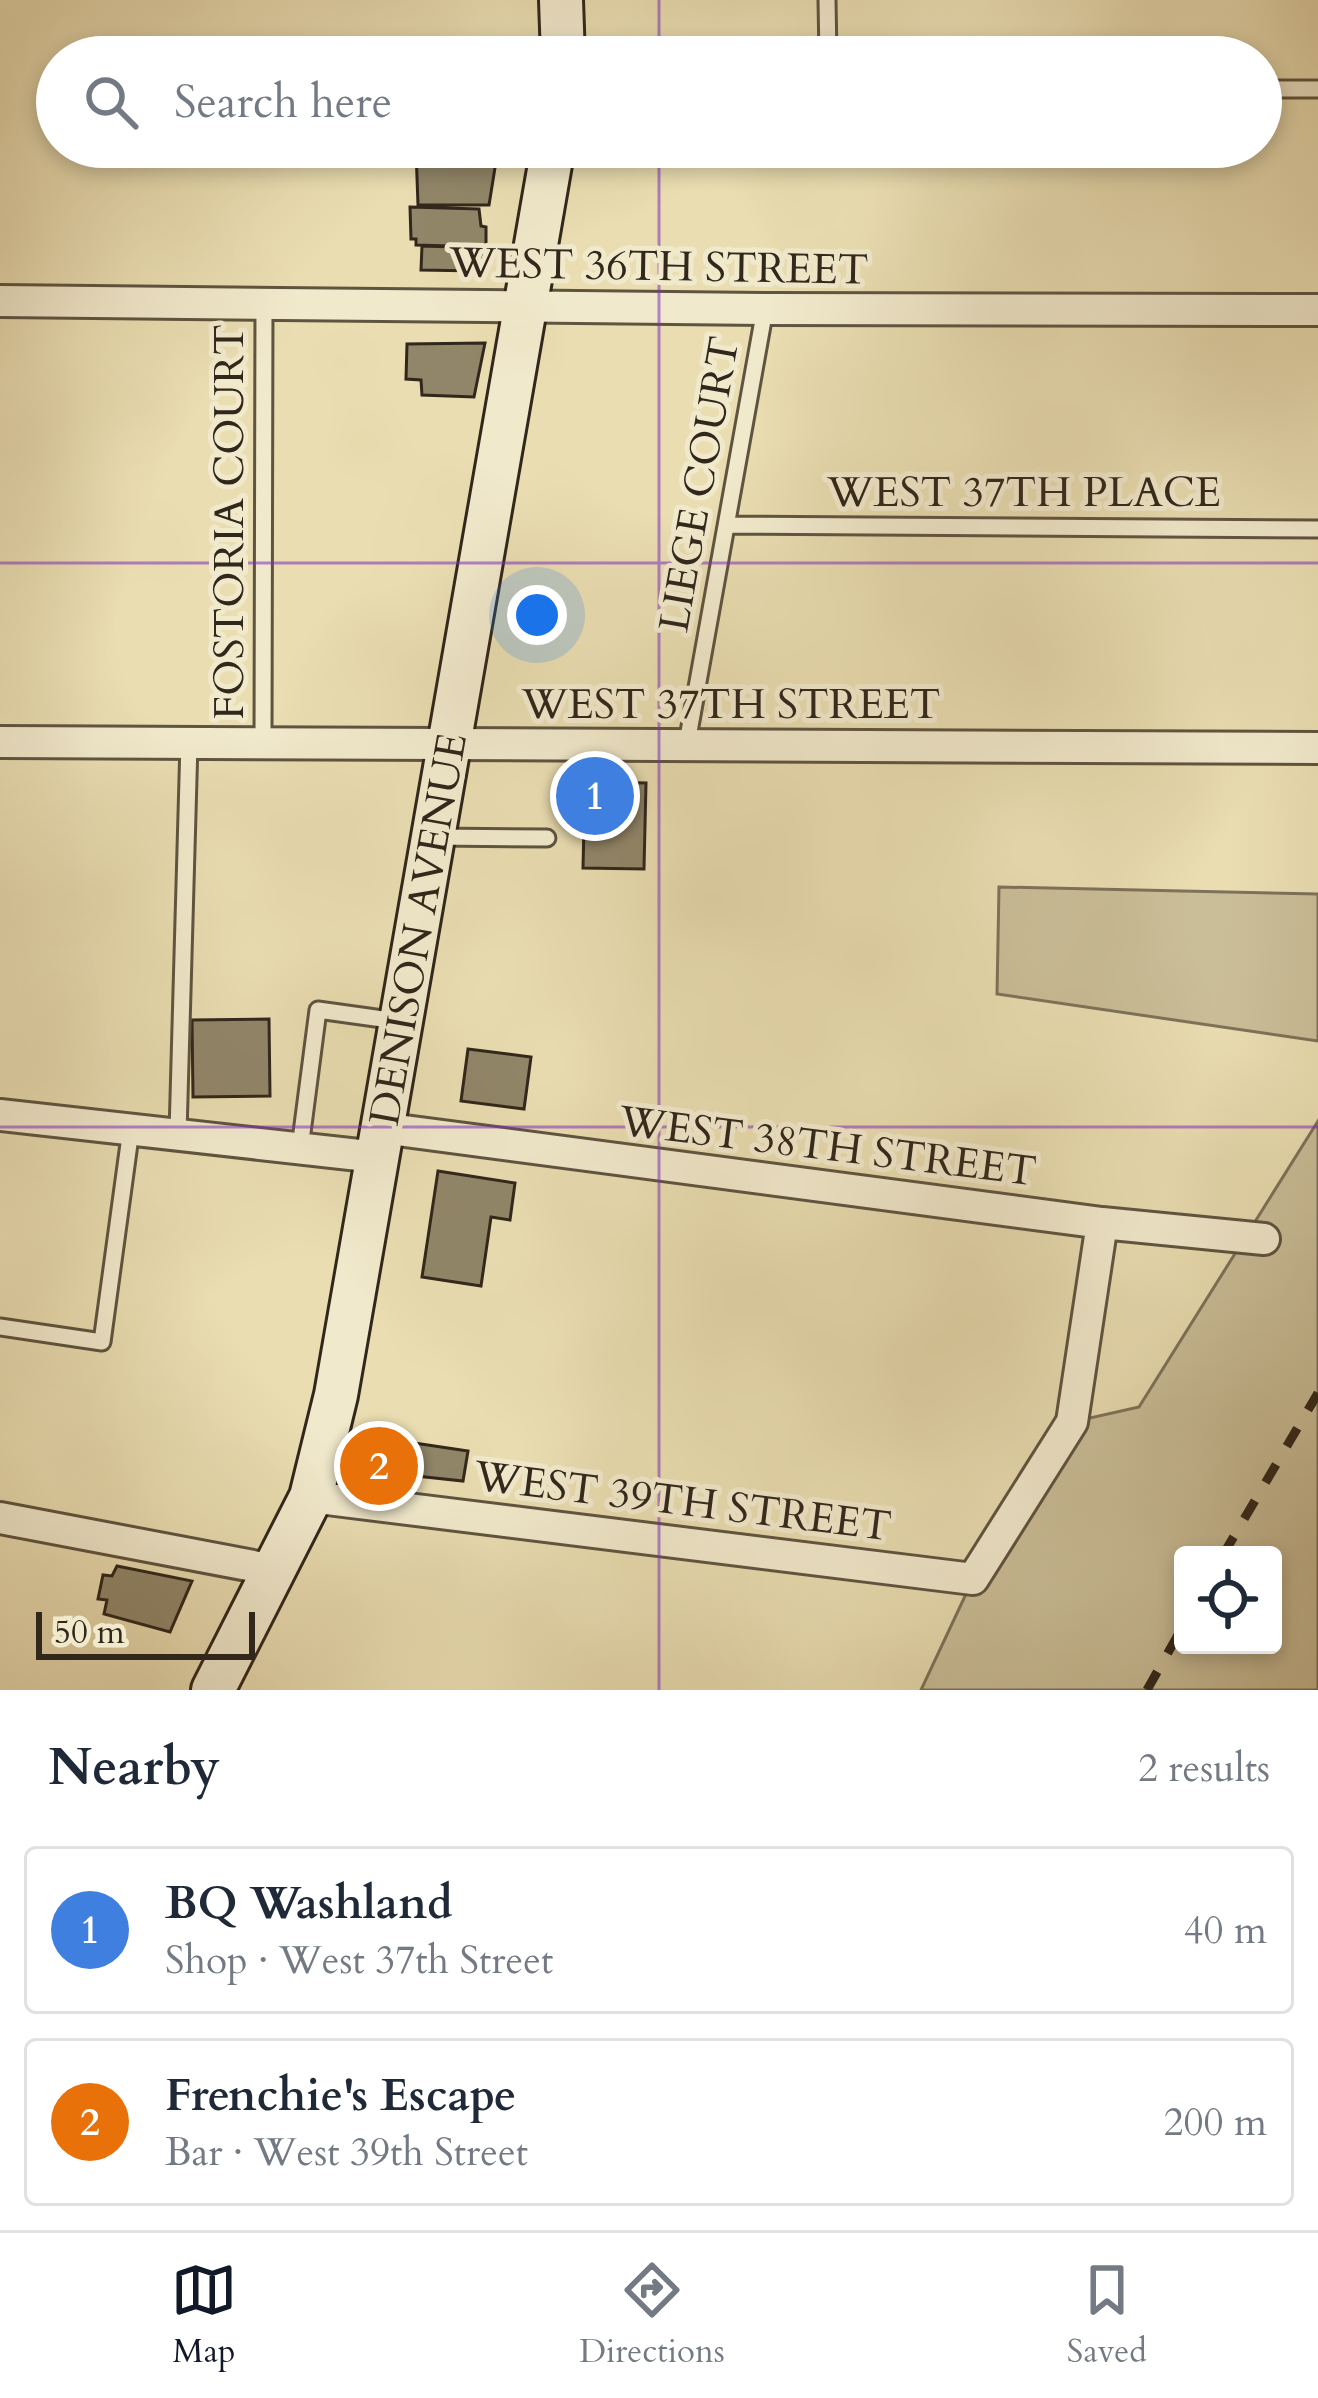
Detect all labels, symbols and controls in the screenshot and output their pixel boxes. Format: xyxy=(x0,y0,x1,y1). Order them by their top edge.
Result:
search box xyxy=(36,36,1282,168)
icon: search xyxy=(78,69,144,135)
text: Search here xyxy=(174,72,392,133)
street label: WEST 36TH STREET xyxy=(448,234,869,299)
street label: FOSTORIA COURT xyxy=(201,324,258,720)
street label: LIEGE COURT xyxy=(645,332,753,636)
street label: WEST 37TH PLACE xyxy=(826,464,1221,521)
your location xyxy=(507,585,567,645)
street label: WEST 37TH STREET xyxy=(520,676,941,733)
street label: DENISON AVENUE xyxy=(356,729,481,1130)
pin: 1 xyxy=(556,751,634,841)
street label: WEST 38TH STREET xyxy=(615,1093,1039,1200)
pin: 2 xyxy=(340,1421,418,1511)
street label: WEST 39TH STREET xyxy=(470,1448,894,1555)
map controls xyxy=(1174,1546,1282,1654)
button: locate xyxy=(1174,1546,1282,1654)
scale bar xyxy=(36,1606,255,1659)
text: 50 m xyxy=(54,1610,125,1655)
text: Nearby xyxy=(48,1733,220,1803)
text: 2 results xyxy=(1138,1742,1270,1795)
text: BQ Washland xyxy=(165,1873,453,1934)
text: 1 xyxy=(80,1904,100,1957)
text: 40 m xyxy=(1184,1904,1267,1957)
text: Shop · West 37th Street xyxy=(165,1934,553,1987)
text: Frenchie's Escape xyxy=(165,2065,516,2126)
text: 2 xyxy=(80,2096,100,2149)
text: 200 m xyxy=(1164,2096,1267,2149)
text: Bar · West 39th Street xyxy=(165,2126,528,2179)
tab: Map xyxy=(171,2257,237,2374)
tab: Directions xyxy=(579,2257,725,2374)
tab: Saved xyxy=(1067,2257,1147,2374)

